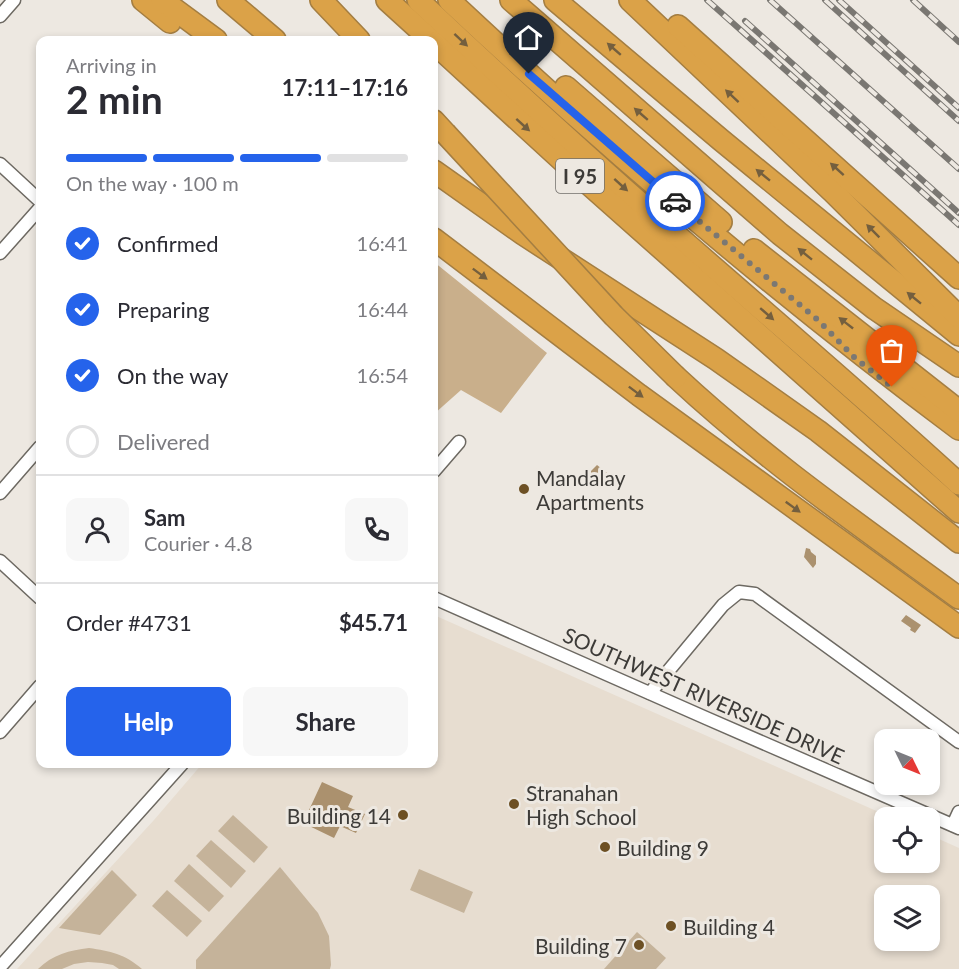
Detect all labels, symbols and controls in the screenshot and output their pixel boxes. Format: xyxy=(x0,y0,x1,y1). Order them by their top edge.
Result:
pin xyxy=(503,12,554,74)
icon: home xyxy=(512,21,545,54)
one-way arrow xyxy=(453,33,468,47)
one-way arrow xyxy=(607,43,622,56)
text: Arriving in xyxy=(66,53,157,77)
text: 17:11–17:16 xyxy=(282,74,408,101)
text: 2 min xyxy=(66,76,163,122)
one-way arrow xyxy=(725,89,740,103)
one-way arrow xyxy=(634,108,649,121)
one-way arrow xyxy=(516,118,531,132)
road number: I 95 xyxy=(556,159,604,193)
one-way arrow xyxy=(830,163,845,176)
one-way arrow xyxy=(755,168,771,181)
text: On the way · 100 m xyxy=(66,171,239,195)
courier xyxy=(645,171,705,231)
one-way arrow xyxy=(613,178,628,191)
icon: car xyxy=(659,185,692,218)
one-way arrow xyxy=(866,225,880,239)
icon: check xyxy=(66,227,99,260)
text: Confirmed xyxy=(117,230,219,257)
text: 16:41 xyxy=(357,231,408,255)
one-way arrow xyxy=(798,248,813,261)
one-way arrow xyxy=(472,268,488,281)
one-way arrow xyxy=(906,292,922,305)
icon: check xyxy=(66,293,99,326)
text: Preparing xyxy=(117,296,209,323)
text: 16:44 xyxy=(357,297,408,321)
one-way arrow xyxy=(759,307,774,320)
one-way arrow xyxy=(839,318,854,330)
pin xyxy=(866,325,917,387)
icon: bag xyxy=(875,334,908,367)
icon: check xyxy=(66,359,99,392)
text: On the way xyxy=(117,362,228,389)
text: 16:54 xyxy=(357,363,408,387)
one-way arrow xyxy=(628,385,643,397)
text: Delivered xyxy=(117,428,210,455)
place label: Mandalay Apartments xyxy=(536,465,644,514)
marker: Mandalay Apartments xyxy=(517,482,531,496)
button: person xyxy=(66,498,129,561)
button: phone xyxy=(345,498,408,561)
one-way arrow xyxy=(785,501,801,513)
text: Sam xyxy=(144,504,186,531)
text: Courier · 4.8 xyxy=(144,531,253,555)
text: Order #4731 xyxy=(66,609,192,636)
text: $45.71 xyxy=(339,609,408,636)
street label: SOUTHWEST RIVERSIDE DRIVE xyxy=(560,622,848,768)
button: Help xyxy=(66,687,231,756)
button: Share xyxy=(243,687,408,756)
north arrow xyxy=(874,729,940,795)
map controls xyxy=(874,729,940,951)
place label: Stranahan High School xyxy=(526,780,637,829)
marker: Stranahan High School xyxy=(507,797,521,811)
place label: Building 14 xyxy=(287,803,391,828)
button: locate xyxy=(874,807,940,873)
marker: Building 14 xyxy=(396,808,410,822)
place label: Building 9 xyxy=(617,835,709,860)
marker: Building 9 xyxy=(598,840,612,854)
button: layers xyxy=(874,885,940,951)
place label: Building 4 xyxy=(683,914,775,939)
marker: Building 4 xyxy=(664,919,678,933)
place label: Building 7 xyxy=(535,933,627,958)
marker: Building 7 xyxy=(632,938,646,952)

